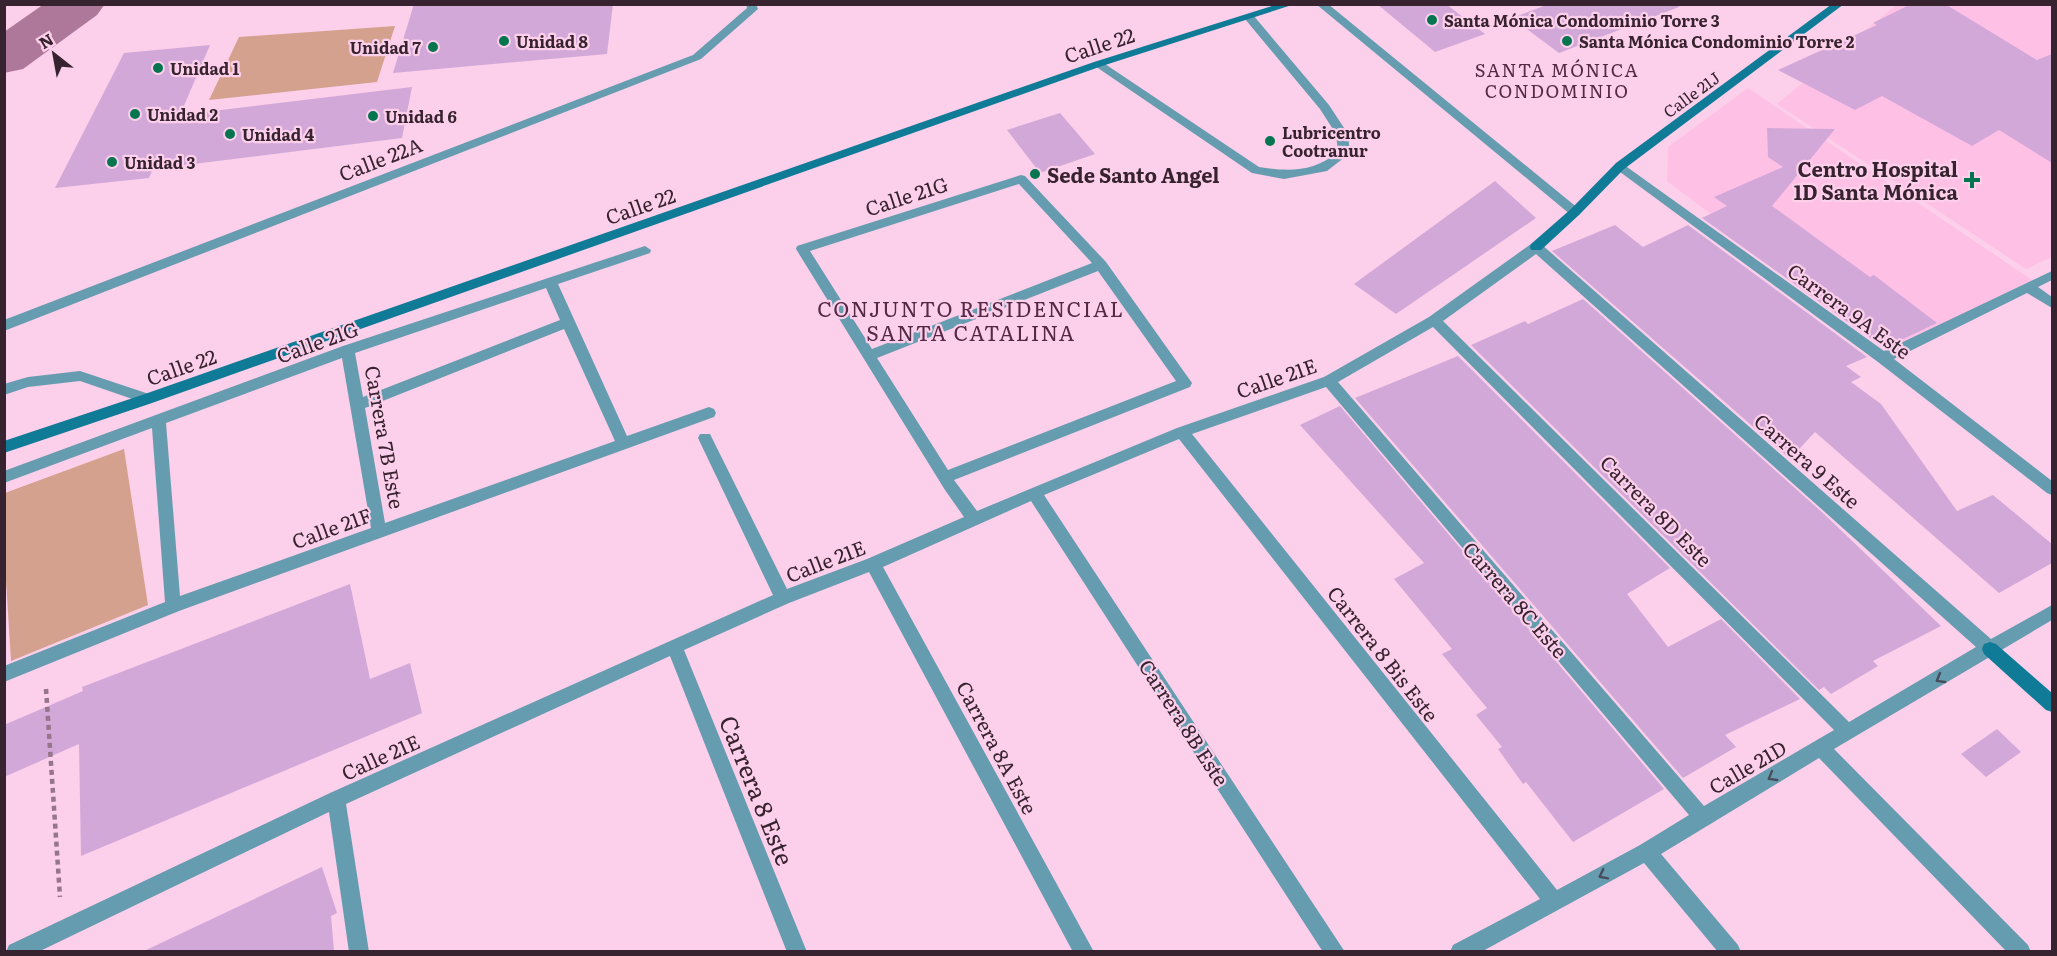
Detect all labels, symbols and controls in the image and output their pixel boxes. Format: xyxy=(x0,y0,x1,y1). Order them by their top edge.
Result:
place label: Santa Mónica Condominio Torre 3 xyxy=(1444,8,1720,32)
marker: Santa Mónica Condominio Torre 3 xyxy=(1425,13,1439,27)
street label: Calle 22 xyxy=(1060,19,1138,69)
north arrow xyxy=(24,24,84,84)
text: N xyxy=(34,27,58,54)
place label: Unidad 8 xyxy=(516,29,588,53)
place label: Santa Mónica Condominio Torre 2 xyxy=(1579,29,1855,53)
marker: Unidad 8 xyxy=(497,34,511,48)
marker: Santa Mónica Condominio Torre 2 xyxy=(1560,34,1574,48)
place label: Unidad 7 xyxy=(350,35,421,59)
marker: Unidad 7 xyxy=(426,40,440,54)
place label: Unidad 1 xyxy=(170,56,239,80)
district label: SANTA MÓNICA CONDOMINIO xyxy=(1475,56,1639,104)
marker: Unidad 1 xyxy=(151,61,165,75)
street label: Calle 21J xyxy=(1658,65,1725,123)
place label: Unidad 2 xyxy=(147,102,218,126)
place label: Unidad 6 xyxy=(385,104,457,128)
marker: Unidad 2 xyxy=(128,107,142,121)
marker: Unidad 6 xyxy=(366,109,380,123)
place label: Lubricentro Cootranur xyxy=(1282,120,1381,162)
place label: Unidad 4 xyxy=(242,122,314,146)
marker: Unidad 4 xyxy=(223,127,237,141)
street label: Calle 22A xyxy=(334,128,426,188)
marker: Lubricentro Cootranur xyxy=(1263,134,1277,148)
place label: Unidad 3 xyxy=(124,150,195,174)
place label: Centro Hospital 1D Santa Mónica xyxy=(1794,153,1958,206)
marker: Unidad 3 xyxy=(105,155,119,169)
place label: Sede Santo Angel xyxy=(1047,159,1220,189)
marker: Sede Santo Angel xyxy=(1028,167,1042,181)
street label: Calle 21G xyxy=(861,168,951,222)
marker: Centro Hospital 1D Santa Mónica xyxy=(1963,171,1981,189)
street label: Calle 22 xyxy=(601,179,679,231)
street label: Carrera 9A Este xyxy=(1782,255,1918,365)
district label: CONJUNTO RESIDENCIAL SANTA CATALINA xyxy=(817,292,1125,347)
street label: Calle 21G xyxy=(272,312,362,370)
street label: Calle 22 xyxy=(142,340,220,392)
street label: Calle 21E xyxy=(1232,349,1320,405)
street label: Carrera 7B Este xyxy=(359,363,413,511)
street label: Carrera 9 Este xyxy=(1748,405,1868,515)
street label: Carrera 8D Este xyxy=(1594,447,1720,573)
street label: Calle 21F xyxy=(287,499,375,555)
street label: Calle 21E xyxy=(781,531,869,589)
street label: Carrera 8C Este xyxy=(1457,534,1575,664)
street label: Carrera 8 Bis Este xyxy=(1321,579,1447,727)
street label: Carrera 8B Este xyxy=(1133,653,1237,791)
one-way arrow xyxy=(1936,671,1946,683)
street label: Carrera 8A Este xyxy=(950,675,1046,819)
street label: Carrera 8 Este xyxy=(712,710,804,870)
street label: Calle 21E xyxy=(336,725,424,787)
street label: Calle 21D xyxy=(1702,732,1792,800)
one-way arrow xyxy=(1768,770,1778,782)
one-way arrow xyxy=(1599,868,1609,879)

